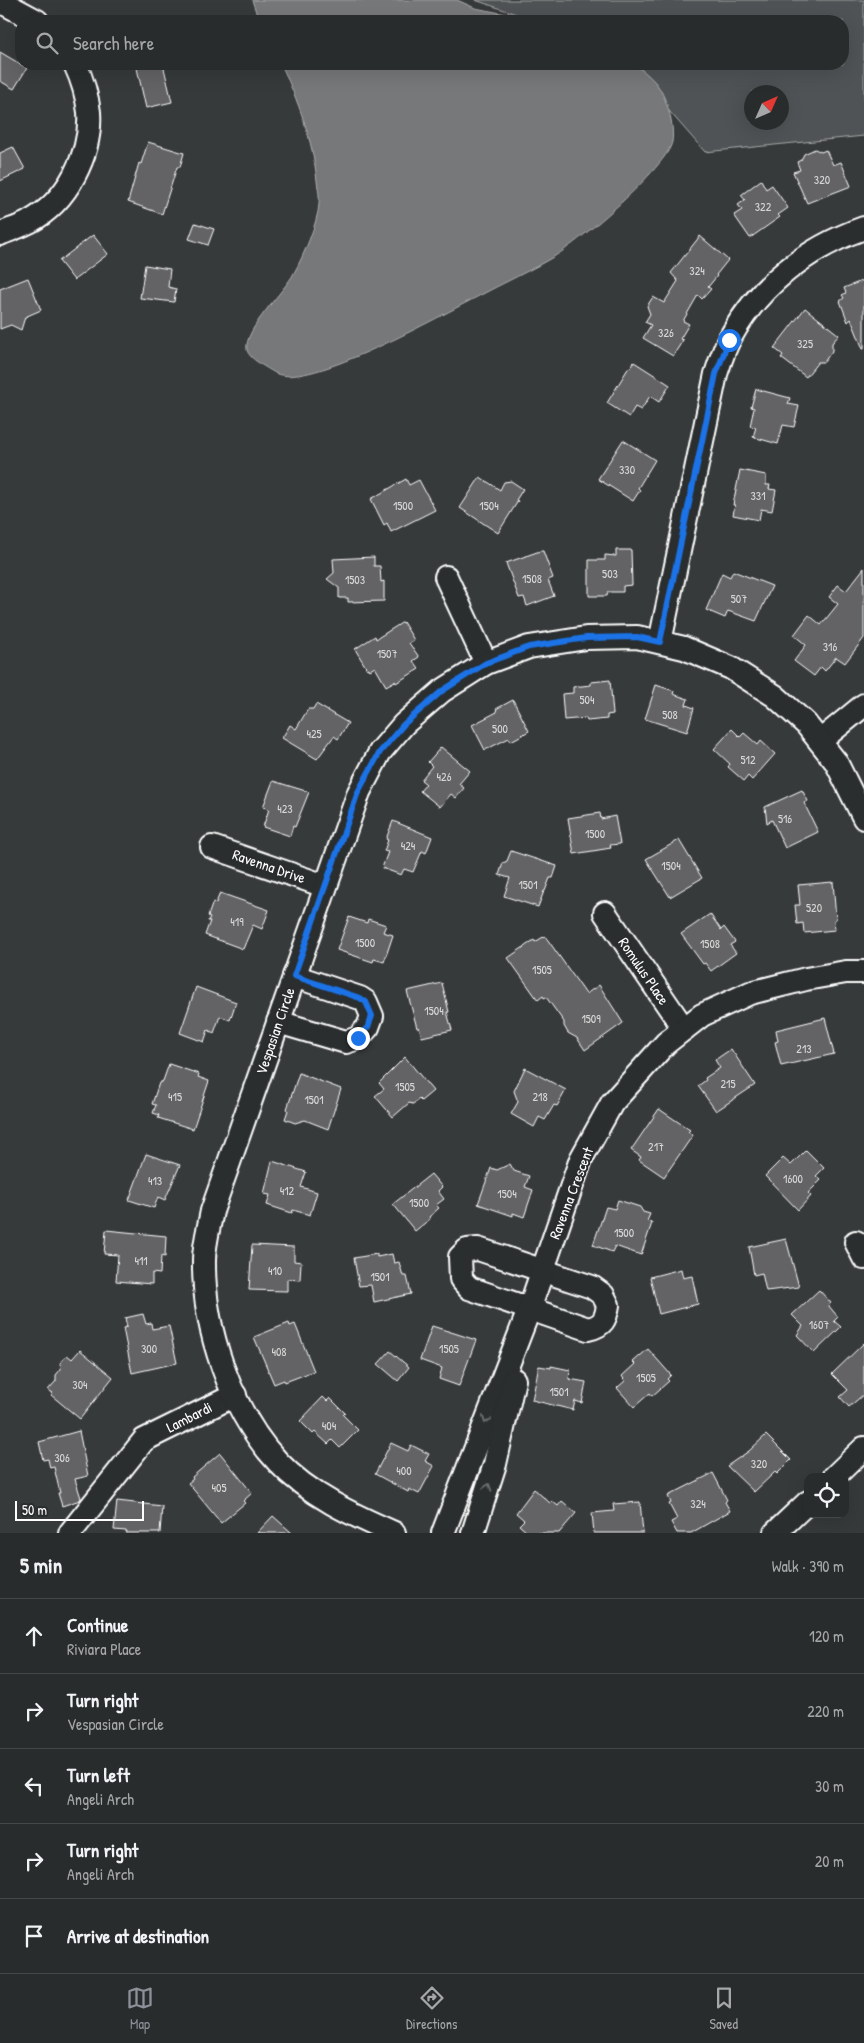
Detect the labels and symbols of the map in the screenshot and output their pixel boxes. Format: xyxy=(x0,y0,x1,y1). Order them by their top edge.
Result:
north arrow xyxy=(744,85,789,130)
house number: 320 xyxy=(814,171,830,188)
house number: 322 xyxy=(755,198,772,215)
house number: 324 xyxy=(689,262,705,279)
house number: 326 xyxy=(658,324,674,341)
route start xyxy=(718,329,741,352)
house number: 325 xyxy=(797,335,813,352)
house number: 330 xyxy=(619,461,635,478)
house number: 331 xyxy=(750,487,766,504)
house number: 1500 xyxy=(393,497,413,514)
house number: 1504 xyxy=(479,497,499,514)
house number: 503 xyxy=(602,565,618,582)
house number: 1508 xyxy=(522,570,542,587)
house number: 1503 xyxy=(345,571,365,588)
house number: 507 xyxy=(731,590,747,607)
house number: 316 xyxy=(823,638,837,655)
house number: 1507 xyxy=(377,645,397,662)
house number: 504 xyxy=(580,691,595,708)
house number: 508 xyxy=(662,706,678,723)
house number: 500 xyxy=(492,720,508,737)
house number: 425 xyxy=(306,725,322,742)
house number: 512 xyxy=(740,751,756,768)
house number: 426 xyxy=(437,768,452,785)
house number: 423 xyxy=(277,800,293,817)
house number: 516 xyxy=(778,810,792,827)
house number: 1500 xyxy=(585,825,605,842)
house number: 424 xyxy=(401,837,416,854)
street label: Ravenna Drive xyxy=(230,844,308,888)
house number: 1504 xyxy=(661,857,681,874)
house number: 1501 xyxy=(518,876,538,893)
house number: 520 xyxy=(806,899,822,916)
house number: 419 xyxy=(230,913,244,930)
street label: Romulus Place xyxy=(614,933,674,1009)
house number: 1500 xyxy=(355,934,375,951)
house number: 1508 xyxy=(700,935,720,952)
house number: 1505 xyxy=(532,961,552,978)
street label: Vespasian Circle xyxy=(250,985,300,1077)
house number: 1504 xyxy=(424,1002,444,1019)
house number: 1509 xyxy=(581,1010,601,1027)
route end xyxy=(347,1027,370,1050)
house number: 213 xyxy=(796,1040,812,1057)
house number: 215 xyxy=(720,1075,736,1092)
house number: 1505 xyxy=(395,1078,415,1095)
house number: 415 xyxy=(168,1088,182,1105)
house number: 218 xyxy=(532,1088,548,1105)
house number: 1501 xyxy=(304,1091,324,1108)
house number: 217 xyxy=(648,1138,664,1155)
street label: Ravenna Crescent xyxy=(544,1143,598,1242)
house number: 1600 xyxy=(783,1170,803,1187)
house number: 413 xyxy=(148,1172,162,1189)
house number: 412 xyxy=(280,1182,295,1199)
house number: 1504 xyxy=(497,1185,517,1202)
house number: 1500 xyxy=(409,1194,429,1211)
house number: 1500 xyxy=(614,1224,634,1241)
house number: 411 xyxy=(134,1252,148,1269)
house number: 410 xyxy=(268,1262,282,1279)
house number: 1501 xyxy=(370,1268,390,1285)
house number: 1607 xyxy=(809,1316,829,1333)
house number: 300 xyxy=(141,1340,157,1357)
house number: 1505 xyxy=(439,1340,459,1357)
house number: 408 xyxy=(271,1343,287,1360)
house number: 1505 xyxy=(636,1369,656,1386)
house number: 304 xyxy=(72,1376,88,1393)
house number: 1501 xyxy=(549,1383,569,1400)
street label: Lambardi xyxy=(163,1397,215,1437)
one-way arrow xyxy=(482,1415,492,1424)
house number: 404 xyxy=(322,1417,337,1434)
house number: 306 xyxy=(54,1449,70,1466)
house number: 320 xyxy=(751,1455,767,1472)
house number: 400 xyxy=(396,1462,412,1479)
house number: 405 xyxy=(212,1479,226,1496)
one-way arrow xyxy=(482,1483,492,1491)
house number: 324 xyxy=(690,1495,706,1512)
scale bar xyxy=(15,1498,144,1521)

